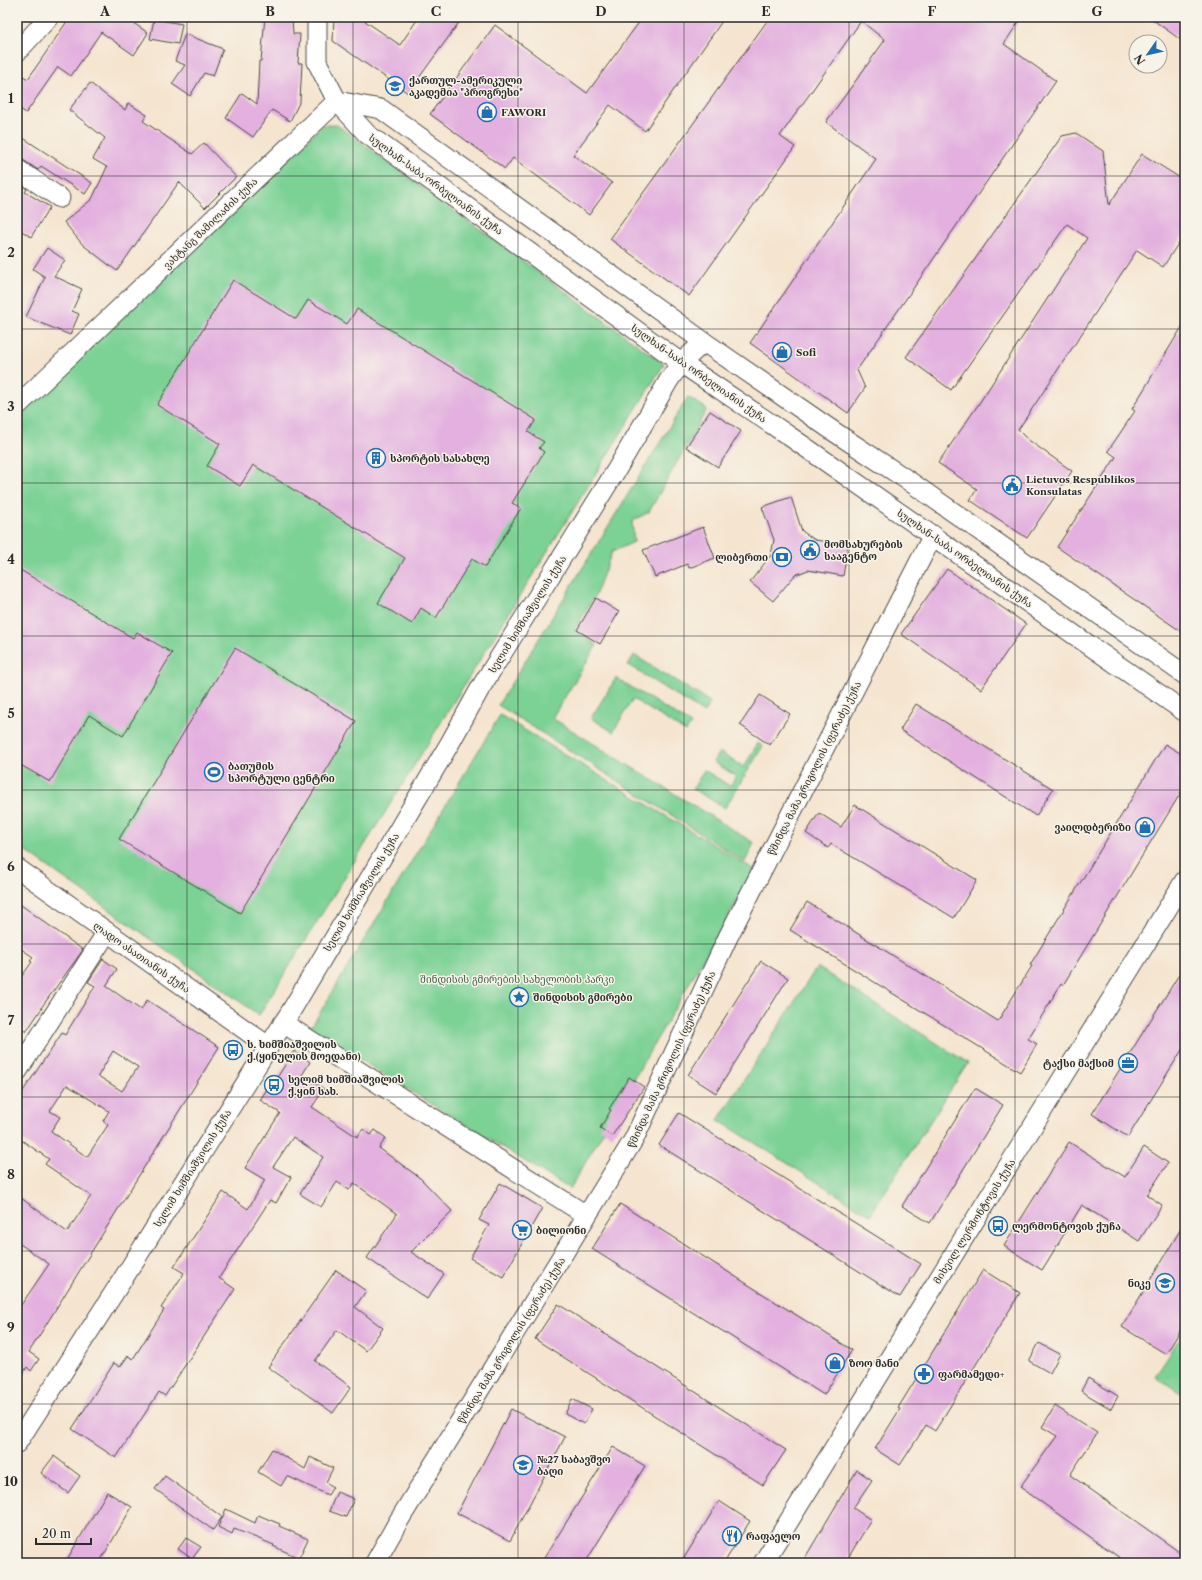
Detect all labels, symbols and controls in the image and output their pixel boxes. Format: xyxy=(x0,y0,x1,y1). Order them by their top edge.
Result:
text: A xyxy=(99,3,111,19)
text: B xyxy=(265,3,275,19)
text: C xyxy=(431,3,441,19)
text: D xyxy=(595,3,607,19)
text: E xyxy=(761,3,771,19)
text: F xyxy=(928,3,937,19)
text: G xyxy=(1091,3,1103,19)
north arrow xyxy=(1128,34,1168,74)
text: N xyxy=(1131,51,1148,67)
place label: ქართულ-ამერიკული აკადემია "პროგრესი" xyxy=(409,74,523,99)
school or university icon: ქართულ-ამერიკული აკადემია "პროგრესი" xyxy=(384,75,406,97)
text: 1 xyxy=(8,90,14,106)
shop icon: FAWORI xyxy=(476,101,498,123)
place label: FAWORI xyxy=(501,106,546,119)
street label: სულხან-საბა ორბელიანის ქუჩა xyxy=(366,131,505,238)
street label: ვახტანგ შამილაძის ქუჩა xyxy=(160,175,260,272)
text: 2 xyxy=(7,244,15,260)
street label: სულხან-საბა ორბელიანის ქუჩა xyxy=(628,321,769,425)
shop icon: Sofi xyxy=(771,341,793,363)
place label: Sofi xyxy=(796,346,817,359)
text: 3 xyxy=(7,398,15,414)
building icon: სპორტის სასახლე xyxy=(365,447,387,469)
place label: სპორტის სასახლე xyxy=(390,452,490,465)
place label: Lietuvos Respublikos Konsulatas xyxy=(1026,473,1135,498)
public building icon: Lietuvos Respublikos Konsulatas xyxy=(1001,474,1023,496)
street label: სულხან-საბა ორბელიანის ქუჩა xyxy=(894,506,1035,610)
place label: მომსახურების სააგენტო xyxy=(824,538,903,563)
public building icon: მომსახურების სააგენტო xyxy=(799,539,821,561)
bank icon: ლიბერთი xyxy=(771,546,793,568)
text: 4 xyxy=(7,551,15,567)
place label: ლიბერთი xyxy=(715,551,768,564)
street label: სელიმ ხიმშიაშვილის ქუჩა xyxy=(486,553,569,676)
street label: წმინდა მამა გრიგოლის (ფერაძე) ქუჩა xyxy=(765,679,864,857)
text: 5 xyxy=(7,705,15,721)
place label: ბათუმის სპორტული ცენტრი xyxy=(228,760,335,785)
sports icon: ბათუმის სპორტული ცენტრი xyxy=(203,761,225,783)
shop icon: ვაილდბერიზი xyxy=(1134,816,1156,838)
place label: ვაილდბერიზი xyxy=(1054,821,1131,834)
street label: სელიმ ხიმშიაშვილის ქუჩა xyxy=(321,830,402,954)
text: 6 xyxy=(7,858,15,874)
street label: ლადო ასათიანის ქუჩა xyxy=(91,919,193,996)
street label: წმინდა მამა გრიგოლის (ფერაძე) ქუჩა xyxy=(625,969,718,1150)
park label: შინდისის გმირების სახელობის პარკი xyxy=(420,973,614,986)
place icon: შინდისის გმირები xyxy=(508,986,530,1008)
place label: შინდისის გმირები xyxy=(532,991,632,1004)
text: 7 xyxy=(8,1012,15,1028)
place label: ს. ხიმშიაშვილის ქ.(ყინულის მოედანი) xyxy=(247,1038,361,1063)
bus stop icon: ს. ხიმშიაშვილის ქ.(ყინულის მოედანი) xyxy=(222,1039,244,1061)
office icon: ტაქსი მაქსიმ xyxy=(1117,1052,1139,1074)
place label: ტაქსი მაქსიმ xyxy=(1043,1057,1114,1070)
place label: სელიმ ხიმშიაშვილის ქ.ყინ სახ. xyxy=(288,1073,405,1098)
bus stop icon: სელიმ ხიმშიაშვილის ქ.ყინ სახ. xyxy=(263,1074,285,1096)
street label: სელიმ ხიმშიაშვილის ქუჩა xyxy=(151,1107,234,1230)
street label: მიხეილ ლერმონტოვის ქუჩა xyxy=(930,1156,1018,1286)
text: 8 xyxy=(7,1166,15,1182)
bus stop icon: ლერმონტოვის ქუჩა xyxy=(987,1215,1009,1237)
supermarket icon: ბილიონი xyxy=(511,1219,533,1241)
place label: ლერმონტოვის ქუჩა xyxy=(1012,1220,1121,1233)
place label: ბილიონი xyxy=(536,1224,586,1237)
street label: წმინდა მამა გრიგოლის (ფერაძე) ქუჩა xyxy=(455,1255,568,1426)
school or university icon: ნიკე xyxy=(1154,1272,1176,1294)
place label: ნიკე xyxy=(1128,1277,1151,1290)
text: 9 xyxy=(7,1319,15,1335)
shop icon: ზოო მანი xyxy=(824,1352,846,1374)
place label: ზოო მანი xyxy=(848,1357,899,1370)
pharmacy icon: ფარმამედი+ xyxy=(913,1363,935,1385)
place label: ფარმამედი+ xyxy=(938,1368,1005,1381)
place label: №27 საბავშვო ბაღი xyxy=(537,1453,611,1478)
school or university icon: №27 საბავშვო ბაღი xyxy=(512,1454,534,1476)
text: 10 xyxy=(4,1473,18,1489)
scale bar xyxy=(36,1520,91,1546)
restaurant icon: რაფაელო xyxy=(721,1525,743,1547)
text: 20 m xyxy=(42,1526,71,1541)
place label: რაფაელო xyxy=(746,1530,801,1543)

